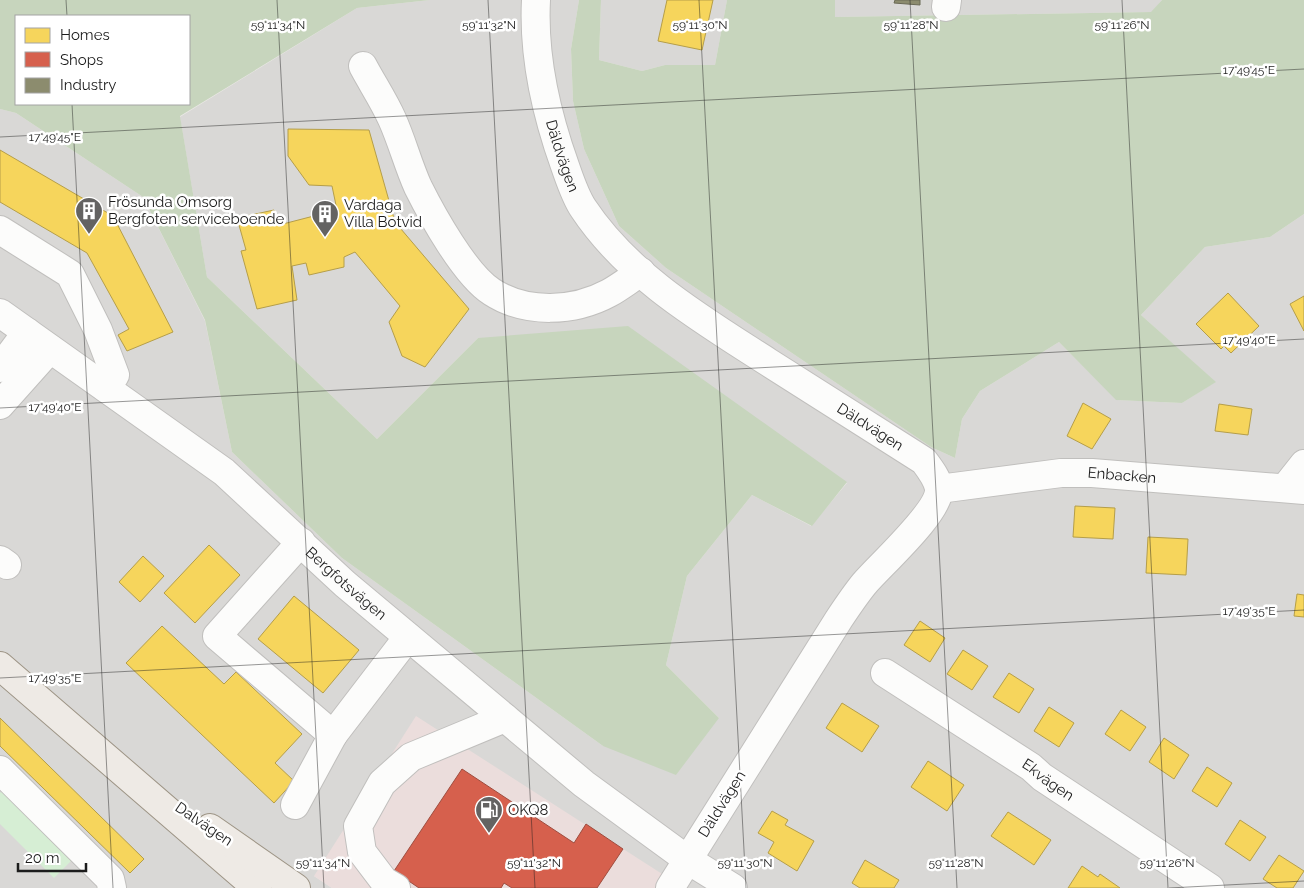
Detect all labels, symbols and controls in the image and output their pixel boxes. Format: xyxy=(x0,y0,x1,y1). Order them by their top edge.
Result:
legend xyxy=(15,15,190,105)
text: 59°11'34"N xyxy=(251,18,305,32)
text: 59°11'32"N xyxy=(462,18,516,32)
text: 59°11'30"N xyxy=(672,18,728,32)
text: 59°11'28"N xyxy=(884,18,938,32)
text: 59°11'26"N xyxy=(1095,18,1149,32)
text: Homes xyxy=(60,26,110,44)
text: Shops xyxy=(60,51,103,69)
text: 17°49'45"E xyxy=(1223,63,1275,77)
text: Industry xyxy=(60,76,116,94)
street label: Däldvägen xyxy=(542,118,583,195)
text: 17°49'45"E xyxy=(29,130,81,144)
place label: Frösunda Omsorg Bergfoten serviceboende xyxy=(108,193,285,228)
building icon: Frösunda Omsorg Bergfoten serviceboende xyxy=(74,196,104,235)
place label: Vardaga Villa Botvid xyxy=(344,196,422,231)
building icon: Vardaga Villa Botvid xyxy=(310,199,340,238)
text: 17°49'40"E xyxy=(1222,333,1276,347)
street label: Däldvägen xyxy=(834,399,907,455)
text: 17°49'40"E xyxy=(28,400,82,414)
street label: Enbacken xyxy=(1087,464,1157,487)
street label: Bergfotsvägen xyxy=(302,543,390,624)
text: 17°49'35"E xyxy=(1222,604,1276,618)
text: 17°49'35"E xyxy=(28,671,82,685)
street label: Ekvägen xyxy=(1019,755,1077,805)
street label: Däldvägen xyxy=(694,767,750,841)
fuel station icon: OKQ8 xyxy=(474,795,504,834)
street label: Dalvägen xyxy=(172,798,236,850)
place label: OKQ8 xyxy=(508,801,549,819)
scale bar xyxy=(18,840,85,872)
text: 20 m xyxy=(25,849,60,867)
text: 59°11'34"N xyxy=(296,856,350,870)
text: 59°11'32"N xyxy=(507,856,561,870)
text: 59°11'30"N xyxy=(717,856,773,870)
text: 59°11'28"N xyxy=(929,856,983,870)
text: 59°11'26"N xyxy=(1140,856,1194,870)

